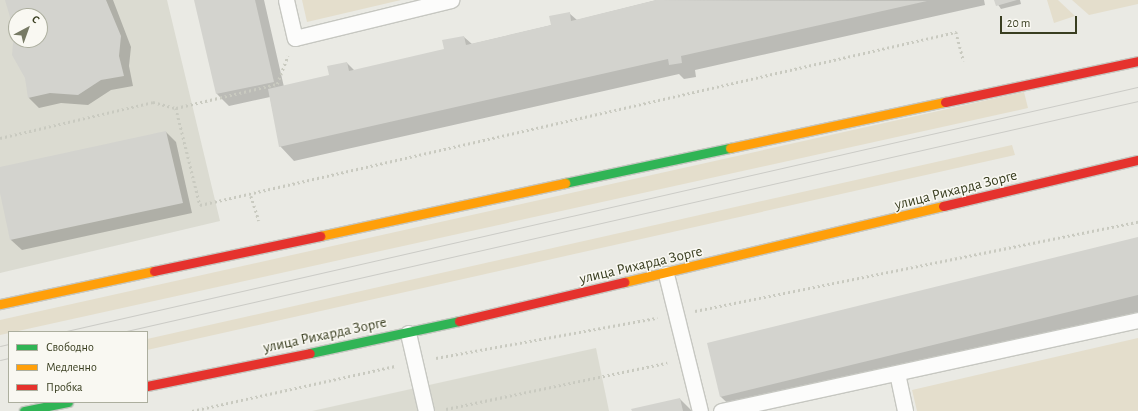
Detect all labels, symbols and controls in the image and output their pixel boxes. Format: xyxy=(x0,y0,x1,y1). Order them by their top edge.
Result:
north arrow xyxy=(8,8,48,48)
scale bar xyxy=(1002,8,1079,34)
text: С xyxy=(30,13,41,25)
text: 20 m xyxy=(1007,17,1030,29)
street label: улица Рихарда Зорге xyxy=(893,166,1019,214)
street label: улица Рихарда Зорге xyxy=(578,242,704,288)
street label: улица Рихарда Зорге xyxy=(262,313,388,357)
legend xyxy=(8,331,148,403)
text: Свободно xyxy=(46,341,94,353)
text: Медленно xyxy=(46,361,97,373)
text: Пробка xyxy=(46,381,83,393)

